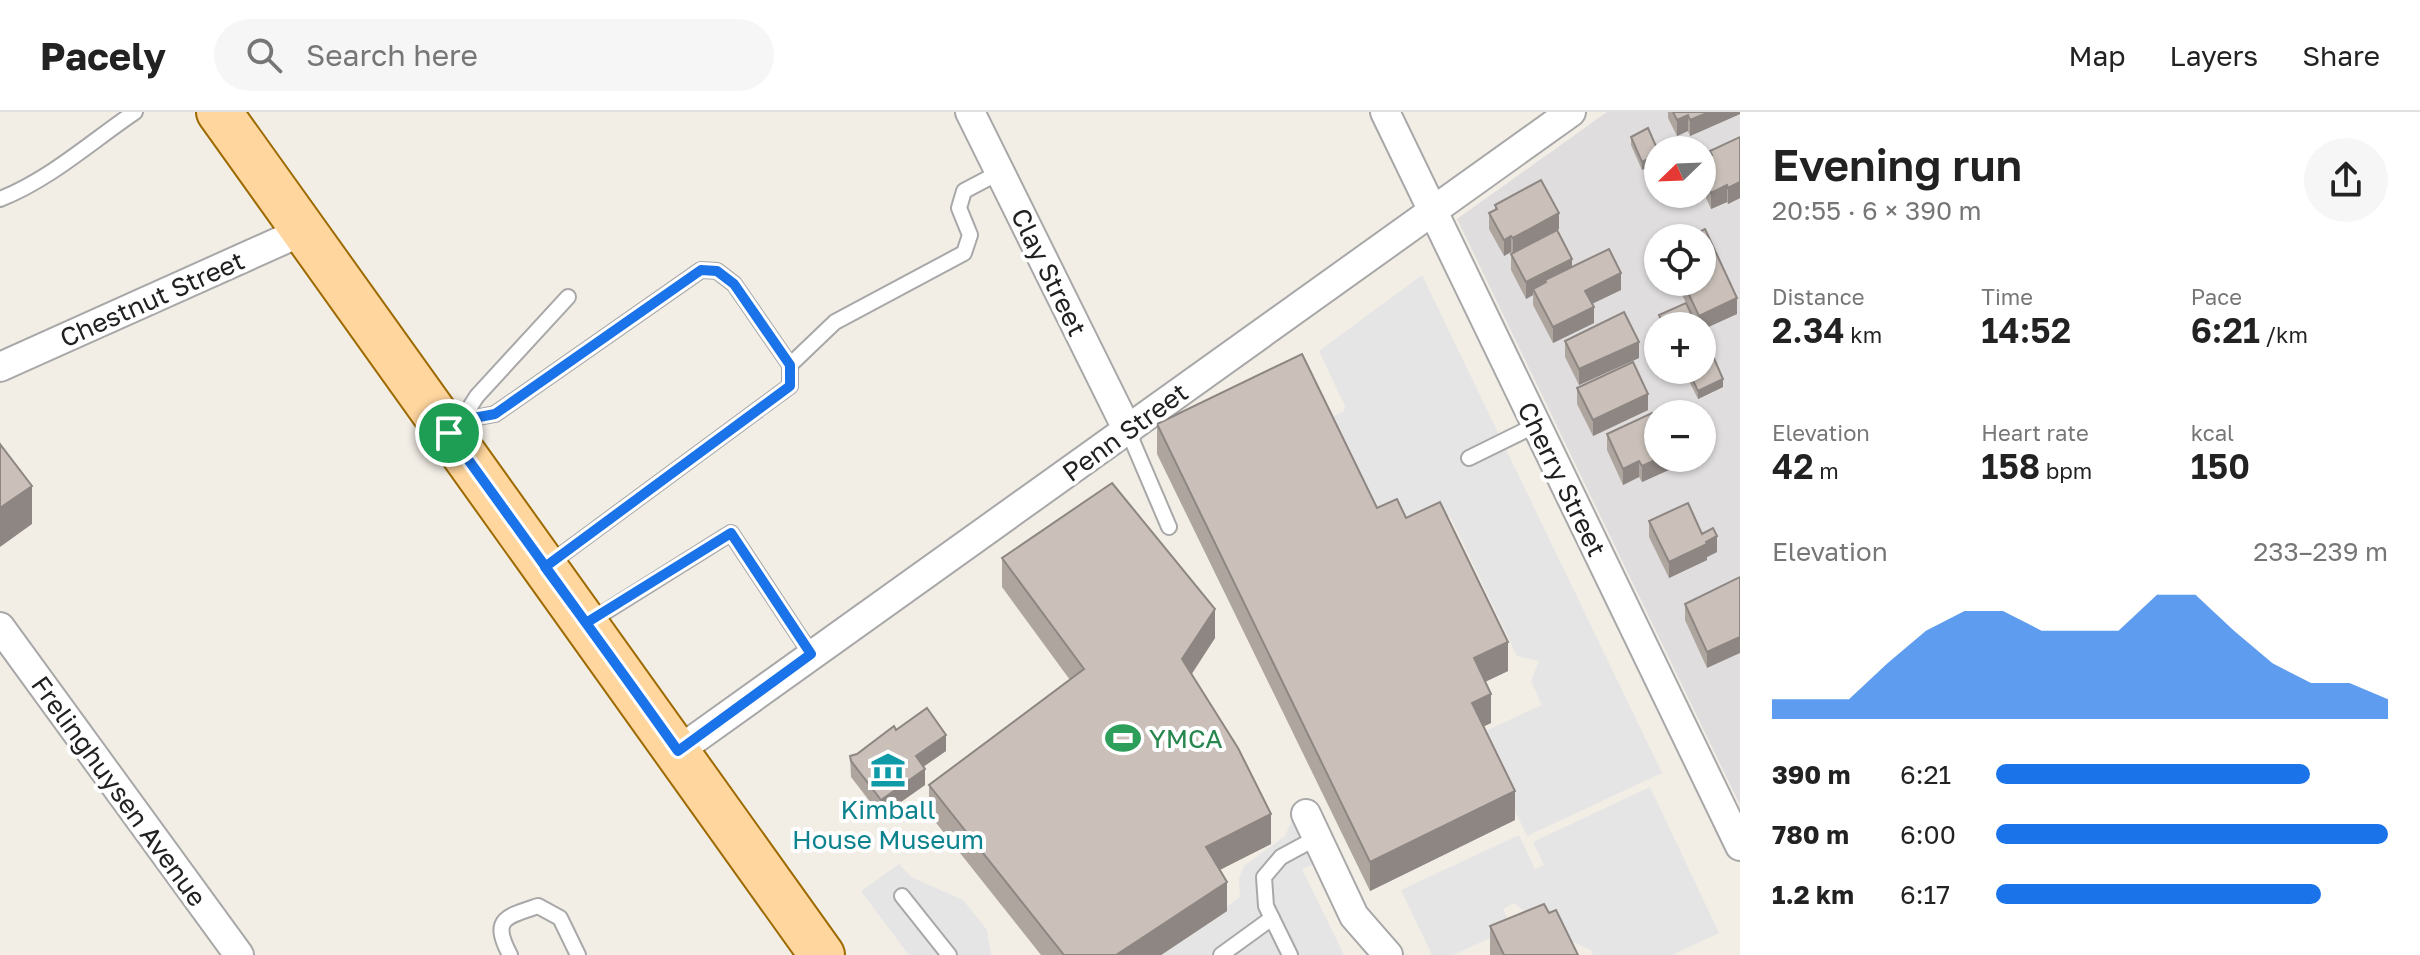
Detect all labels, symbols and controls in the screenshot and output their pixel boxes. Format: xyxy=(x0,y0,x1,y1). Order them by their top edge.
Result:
search box xyxy=(214,19,774,91)
text: Pacely xyxy=(40,33,166,78)
icon: search xyxy=(242,33,286,77)
text: Search here xyxy=(306,37,478,73)
text: Map xyxy=(2068,39,2126,72)
text: Layers xyxy=(2170,39,2258,72)
text: Share xyxy=(2302,39,2380,72)
north arrow xyxy=(1644,136,1716,208)
map controls xyxy=(1644,136,1716,472)
text: Evening run xyxy=(1772,138,2022,191)
button: share xyxy=(2304,138,2388,222)
text: 20:55 · 6 × 390 m xyxy=(1772,195,1982,226)
street label: Clay Street xyxy=(1005,203,1093,341)
button: locate xyxy=(1644,224,1716,296)
street label: Chestnut Street xyxy=(55,244,249,354)
text: Distance xyxy=(1772,283,1864,310)
text: Time xyxy=(1981,283,2033,310)
text: Pace xyxy=(2191,283,2242,310)
text: 2.34 xyxy=(1772,310,1845,350)
text: 14:52 xyxy=(1981,310,2071,350)
text: 6:21 xyxy=(2191,310,2260,350)
button: + xyxy=(1644,312,1716,384)
text: km xyxy=(1845,321,1882,348)
text: /km xyxy=(2260,321,2308,348)
street label: Penn Street xyxy=(1056,376,1194,488)
street label: Cherry Street xyxy=(1511,397,1613,561)
pin xyxy=(415,399,483,467)
button: − xyxy=(1644,400,1716,472)
icon: arrive xyxy=(427,411,471,455)
text: Elevation xyxy=(1772,419,1870,446)
text: Heart rate xyxy=(1981,419,2089,446)
text: kcal xyxy=(2191,419,2234,446)
text: 42 xyxy=(1772,446,1814,486)
text: 158 xyxy=(1981,446,2040,486)
text: 150 xyxy=(2191,446,2250,486)
text: m xyxy=(1814,457,1839,484)
text: bpm xyxy=(2040,457,2092,484)
text: Elevation xyxy=(1772,536,1888,567)
text: 233–239 m xyxy=(2253,536,2388,567)
street label: Frelinghuysen Avenue xyxy=(25,670,213,912)
sports icon: YMCA xyxy=(1104,719,1142,757)
place label: YMCA xyxy=(1149,723,1223,754)
museum icon: Kimball House Museum xyxy=(869,751,907,789)
text: 390 m xyxy=(1772,759,1851,790)
text: 6:21 xyxy=(1900,759,1951,790)
place label: Kimball House Museum xyxy=(792,794,984,855)
text: 780 m xyxy=(1772,819,1849,850)
text: 6:00 xyxy=(1900,819,1956,850)
text: 1.2 km xyxy=(1772,879,1854,910)
text: 6:17 xyxy=(1900,879,1950,910)

